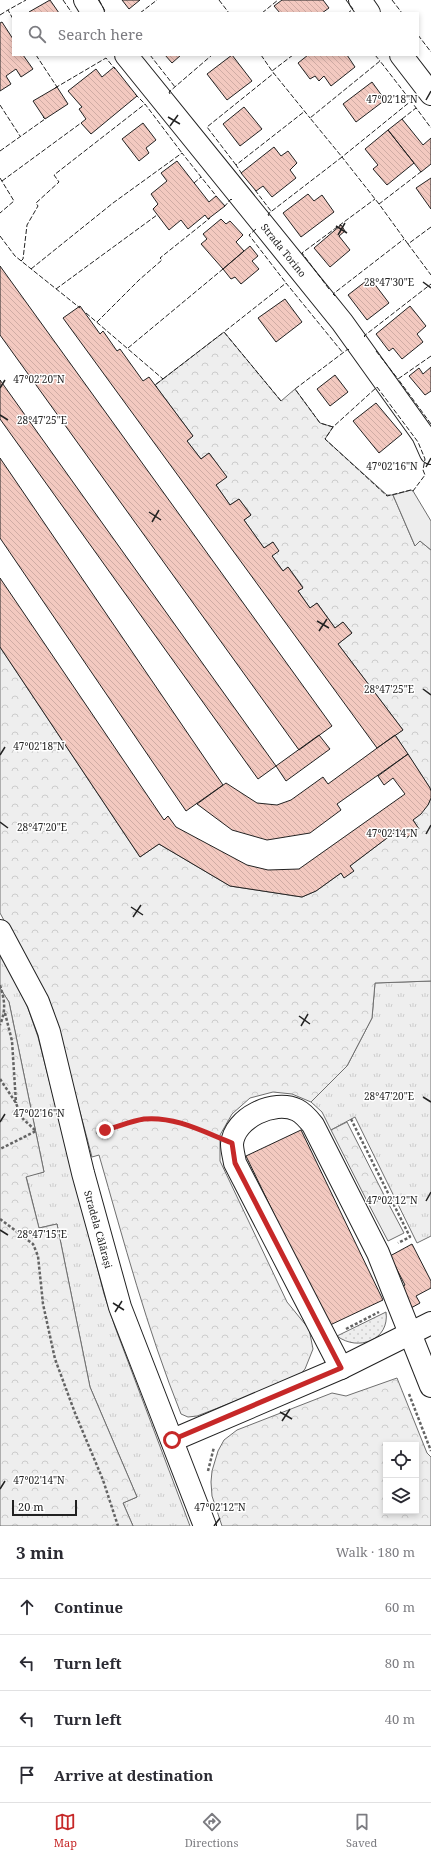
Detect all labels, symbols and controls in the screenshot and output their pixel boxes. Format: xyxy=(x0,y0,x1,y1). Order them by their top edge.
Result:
search box xyxy=(12,12,419,56)
icon: search xyxy=(26,23,48,45)
text: Search here xyxy=(58,24,143,44)
text: 47°02'18"N xyxy=(366,92,418,106)
street label: Strada Torino xyxy=(258,220,310,280)
text: 28°47'30"E xyxy=(364,275,414,289)
text: 47°02'20"N xyxy=(13,372,65,386)
text: 28°47'25"E xyxy=(17,413,67,427)
text: 47°02'16"N xyxy=(366,459,418,473)
text: 28°47'25"E xyxy=(364,682,414,696)
text: 47°02'18"N xyxy=(13,739,65,753)
text: 28°47'20"E xyxy=(17,820,67,834)
text: 47°02'14"N xyxy=(366,826,418,840)
text: 28°47'20"E xyxy=(364,1089,414,1103)
text: 47°02'16"N xyxy=(13,1106,65,1120)
route end xyxy=(96,1121,114,1139)
street label: Stradela Călărași xyxy=(81,1189,116,1271)
text: 47°02'12"N xyxy=(366,1193,418,1207)
text: 28°47'15"E xyxy=(17,1227,67,1241)
route start xyxy=(163,1431,181,1449)
map controls xyxy=(383,1442,419,1514)
button: locate xyxy=(383,1442,419,1478)
text: 47°02'14"N xyxy=(13,1473,65,1487)
button: layers xyxy=(383,1478,419,1514)
scale bar xyxy=(12,1498,77,1517)
text: 20 m xyxy=(18,1499,44,1514)
text: 47°02'12"N xyxy=(194,1500,246,1514)
text: 3 min xyxy=(16,1541,64,1564)
text: Walk · 180 m xyxy=(336,1543,415,1561)
icon: ahead xyxy=(16,1596,38,1618)
text: Continue xyxy=(54,1597,123,1617)
text: 60 m xyxy=(385,1598,415,1616)
icon: left xyxy=(16,1652,38,1674)
text: Turn left xyxy=(54,1653,122,1673)
text: 80 m xyxy=(385,1654,415,1672)
icon: left xyxy=(16,1708,38,1730)
text: Turn left xyxy=(54,1709,122,1729)
text: 40 m xyxy=(385,1710,415,1728)
icon: arrive xyxy=(16,1764,38,1786)
text: Arrive at destination xyxy=(54,1765,213,1785)
tab: Map xyxy=(54,1811,77,1850)
tab: Directions xyxy=(185,1811,238,1850)
tab: Saved xyxy=(346,1811,377,1850)

